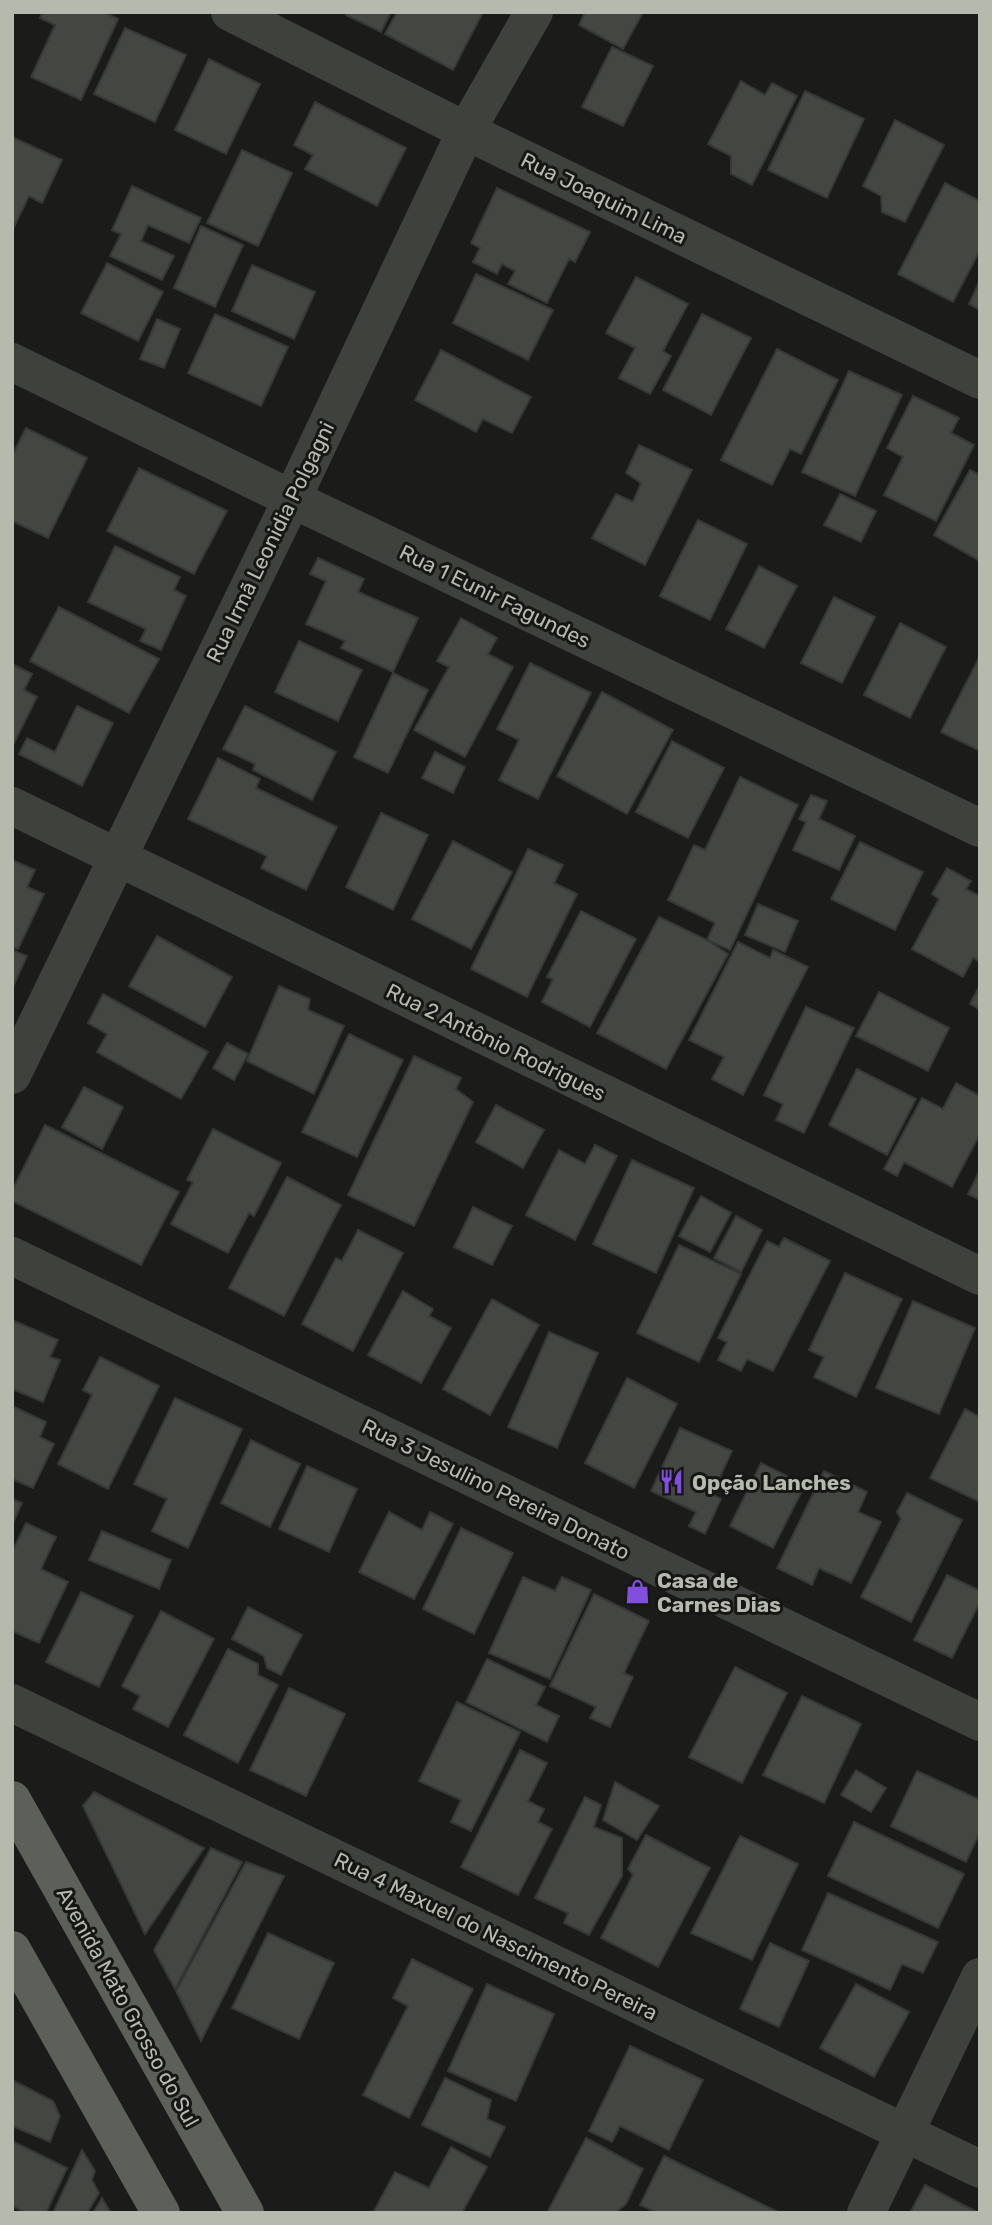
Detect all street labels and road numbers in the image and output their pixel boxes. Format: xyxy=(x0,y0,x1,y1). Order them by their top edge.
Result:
street label: Rua Joaquim Lima xyxy=(517,147,691,249)
street label: Rua Irmã Leonidia Polgagni xyxy=(201,418,339,666)
street label: Rua 1 Eunir Fagundes xyxy=(396,539,594,653)
street label: Rua 2 Antônio Rodrigues xyxy=(382,978,610,1106)
street label: Rua 3 Jesulino Pereira Donato xyxy=(358,1413,634,1565)
street label: Rua 4 Maxuel do Nascimento Pereira xyxy=(330,1847,662,2025)
street label: Avenida Mato Grosso do Sul xyxy=(52,1883,204,2131)

